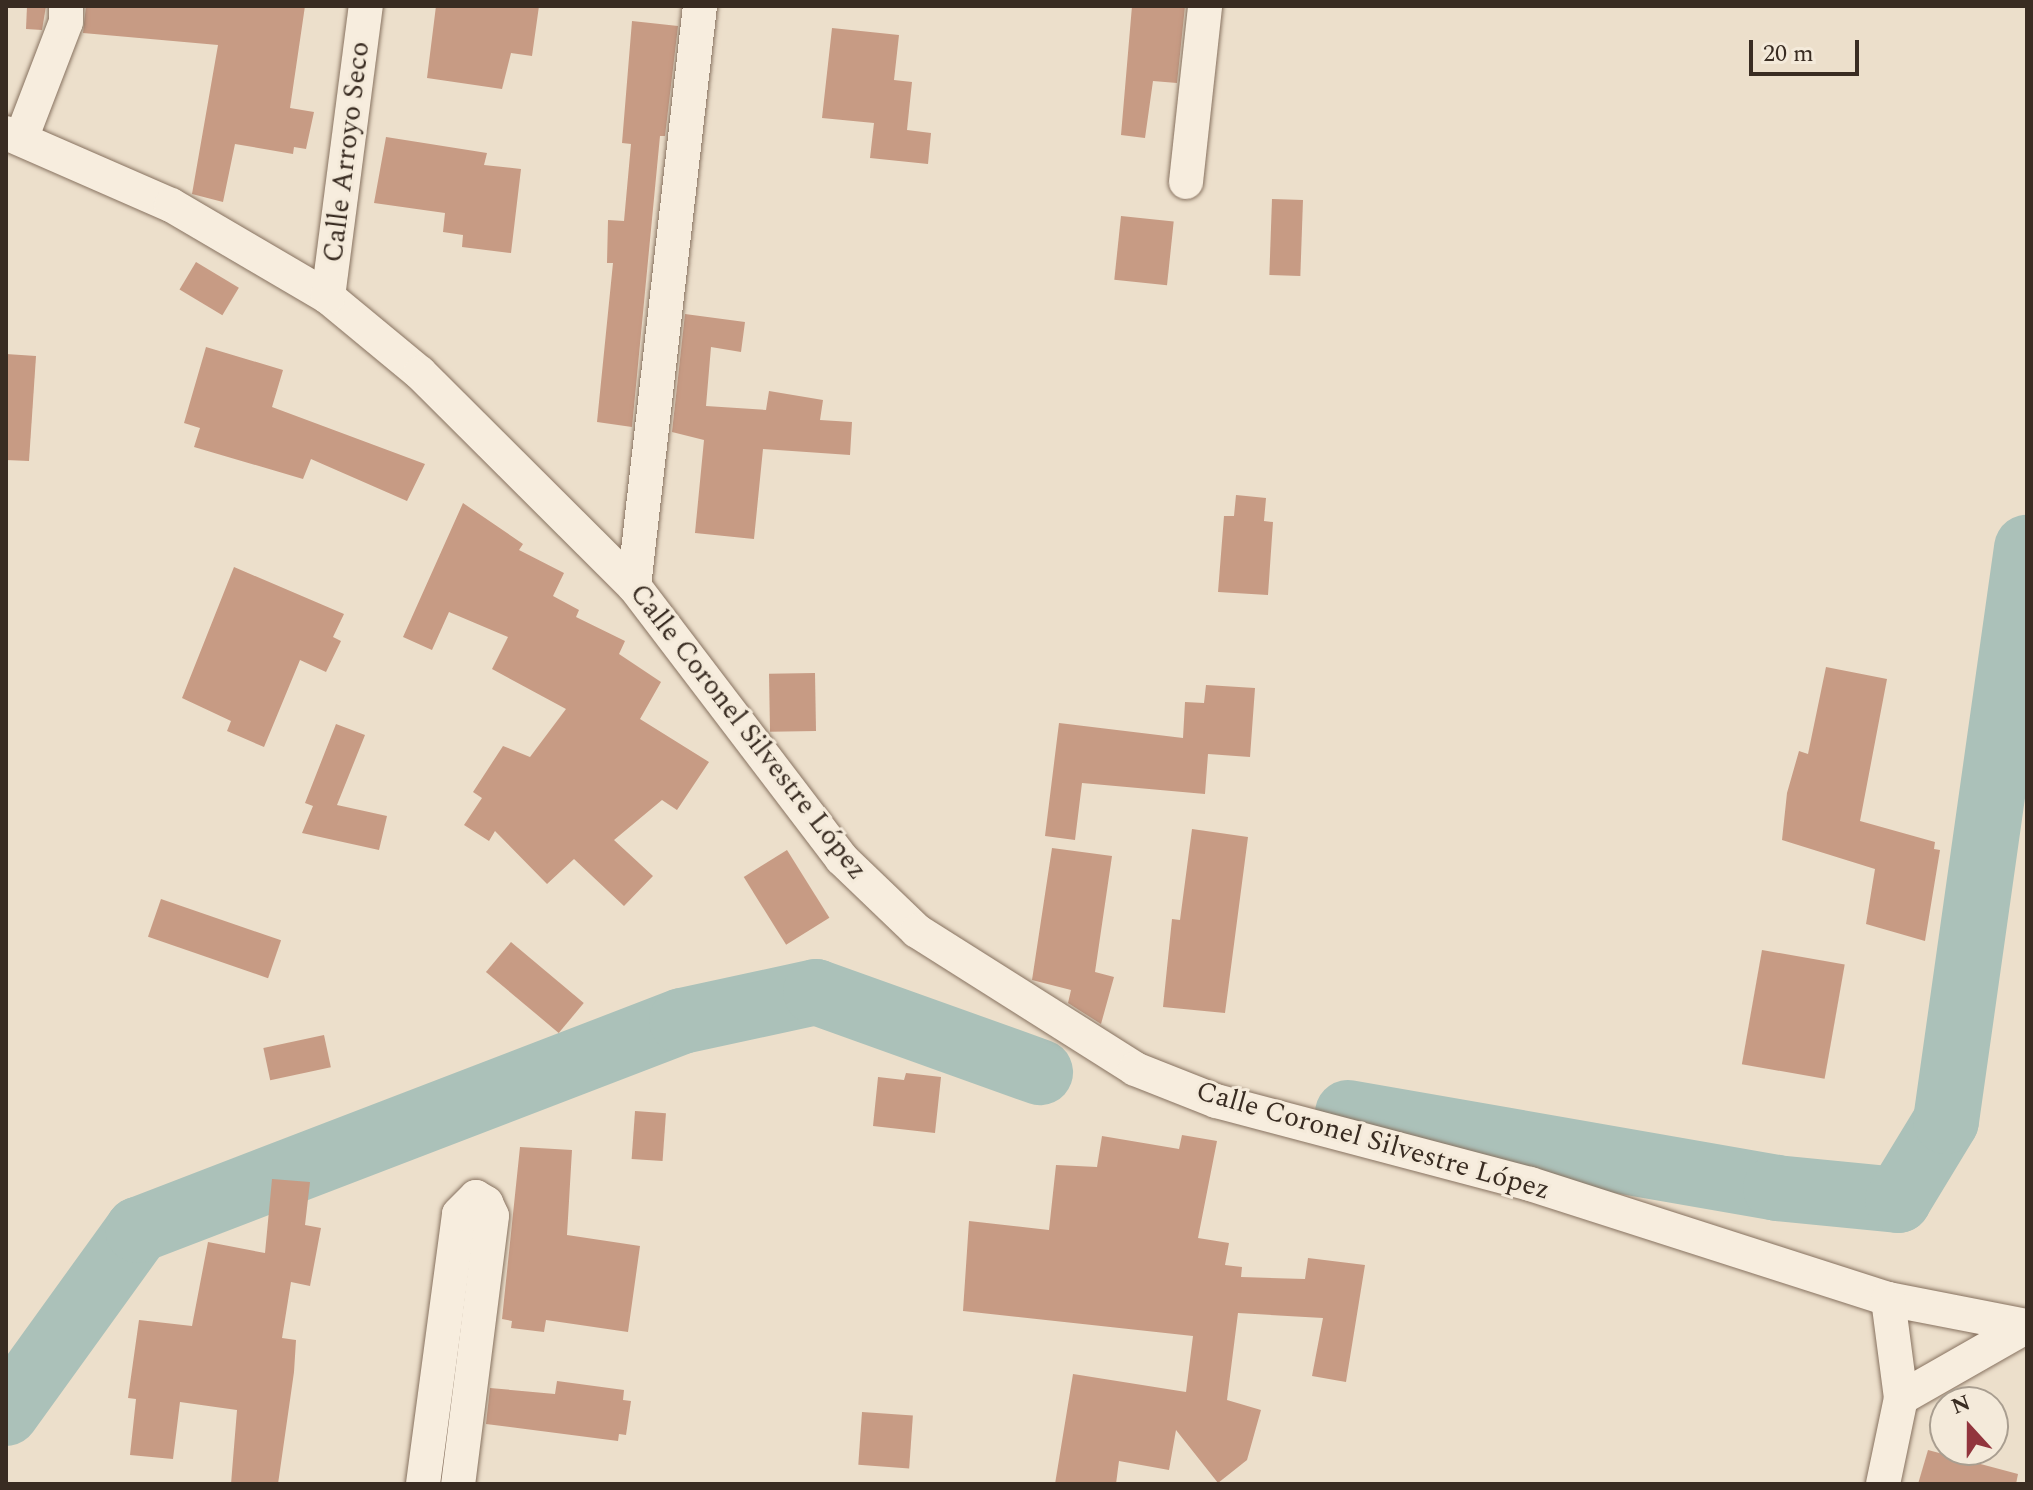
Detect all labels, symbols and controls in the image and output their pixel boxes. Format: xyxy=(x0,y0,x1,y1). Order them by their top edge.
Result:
scale bar xyxy=(1753,24,1863,74)
text: 20 m xyxy=(1763,36,1814,72)
street label: Calle Arroyo Seco xyxy=(317,40,377,264)
street label: Calle Coronel Silvestre López xyxy=(622,577,874,887)
street label: Calle Coronel Silvestre López xyxy=(1192,1074,1554,1208)
north arrow xyxy=(1929,1386,2009,1466)
text: N xyxy=(1947,1386,1975,1424)

